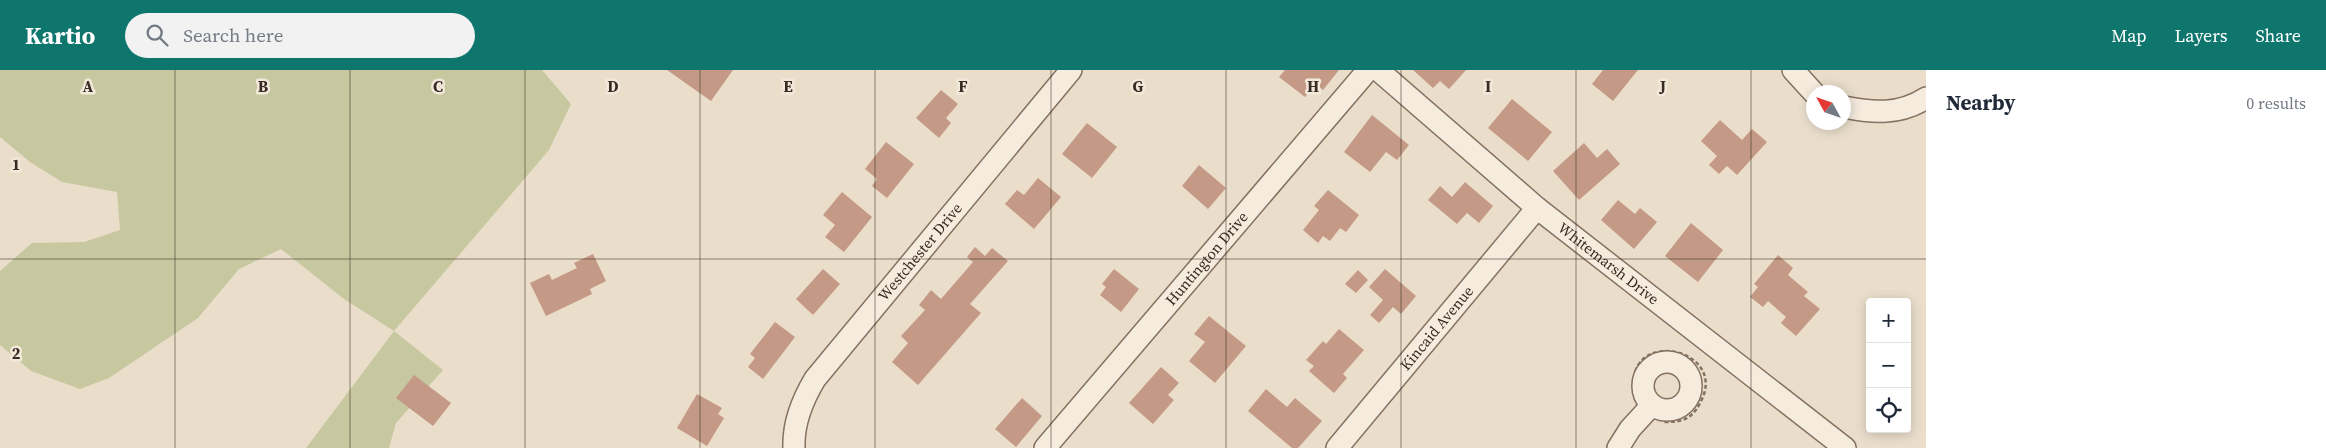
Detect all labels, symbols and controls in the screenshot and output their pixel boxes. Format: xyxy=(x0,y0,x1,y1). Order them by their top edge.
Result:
search box xyxy=(125,13,475,58)
text: Kartio xyxy=(25,19,95,52)
icon: search xyxy=(143,21,171,49)
text: Search here xyxy=(183,22,283,48)
text: Map xyxy=(2111,23,2146,48)
text: Layers xyxy=(2174,23,2227,48)
text: Share xyxy=(2255,23,2301,48)
text: A xyxy=(83,75,94,97)
text: B xyxy=(258,75,269,97)
text: C xyxy=(433,75,443,97)
text: D xyxy=(607,75,619,97)
text: E xyxy=(783,75,793,97)
text: F xyxy=(958,75,968,97)
text: G xyxy=(1133,75,1144,97)
text: H xyxy=(1307,75,1319,97)
text: I xyxy=(1485,75,1491,97)
text: J xyxy=(1659,75,1666,97)
north arrow xyxy=(1806,85,1851,130)
text: Nearby xyxy=(1946,88,2016,117)
text: 0 results xyxy=(2246,92,2306,114)
text: 1 xyxy=(12,153,20,175)
street label: Westchester Drive xyxy=(873,198,967,305)
street label: Huntington Drive xyxy=(1160,207,1253,310)
street label: Whitemarsh Drive xyxy=(1554,217,1664,309)
street label: Kincaid Avenue xyxy=(1395,281,1478,375)
map controls xyxy=(1866,298,1911,433)
button: + xyxy=(1866,298,1911,343)
text: 2 xyxy=(12,342,21,364)
button: − xyxy=(1866,343,1911,388)
button: locate xyxy=(1866,388,1911,433)

